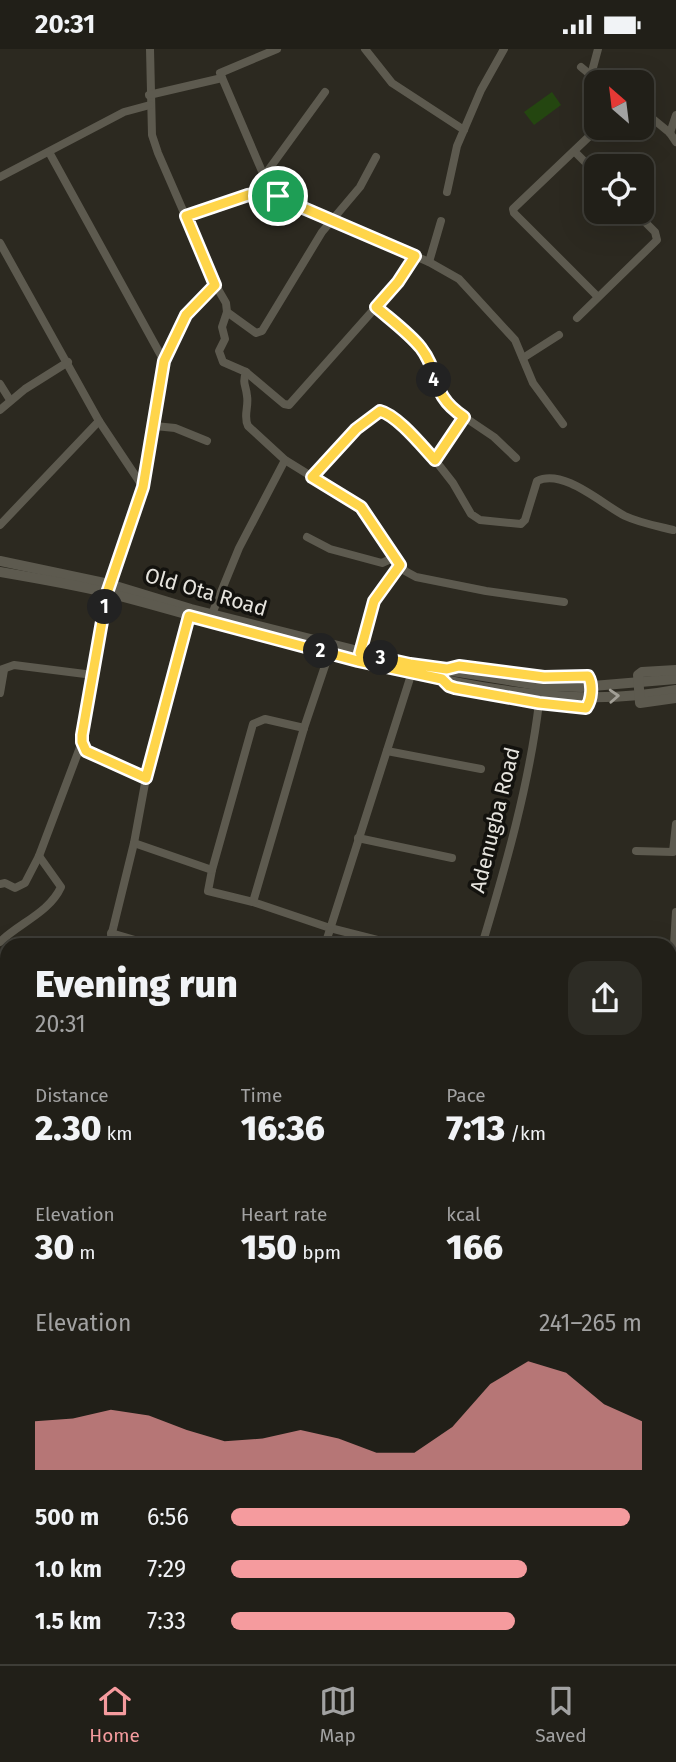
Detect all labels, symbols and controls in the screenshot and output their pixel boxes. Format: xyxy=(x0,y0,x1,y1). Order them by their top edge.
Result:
text: 20:31 xyxy=(35,9,95,40)
north arrow xyxy=(584,70,654,140)
map controls xyxy=(584,70,654,224)
button: locate xyxy=(584,154,654,224)
pin xyxy=(248,166,308,226)
icon: arrive xyxy=(259,177,297,215)
pin: 4 xyxy=(416,363,452,397)
text: 4 xyxy=(428,368,439,391)
street label: Old Ota Road xyxy=(142,562,270,622)
pin: 1 xyxy=(88,589,122,625)
text: 1 xyxy=(100,595,109,618)
pin: 2 xyxy=(304,633,338,669)
text: 2 xyxy=(316,639,325,662)
pin: 3 xyxy=(364,641,398,675)
text: 3 xyxy=(376,646,385,669)
one-way arrow xyxy=(609,688,620,703)
street label: Adenugba Road xyxy=(464,744,526,896)
text: Evening run xyxy=(35,961,238,1007)
button: share xyxy=(568,961,642,1035)
text: 20:31 xyxy=(35,1010,86,1038)
text: Distance xyxy=(35,1084,109,1107)
text: Time xyxy=(241,1084,282,1107)
text: Pace xyxy=(446,1084,486,1107)
text: 2.30 xyxy=(35,1107,102,1149)
text: 16:36 xyxy=(241,1107,325,1149)
text: 7:13 xyxy=(446,1107,505,1149)
text: km xyxy=(102,1122,133,1145)
text: /km xyxy=(505,1122,546,1145)
text: Elevation xyxy=(35,1203,115,1226)
text: Heart rate xyxy=(241,1203,327,1226)
text: kcal xyxy=(446,1203,481,1226)
text: 30 xyxy=(35,1226,74,1268)
text: 150 xyxy=(241,1226,297,1268)
text: 166 xyxy=(446,1226,503,1268)
text: m xyxy=(74,1241,96,1264)
text: bpm xyxy=(297,1241,341,1264)
text: Elevation xyxy=(35,1309,131,1337)
text: 241–265 m xyxy=(539,1309,642,1337)
text: 500 m xyxy=(35,1503,99,1531)
text: 6:56 xyxy=(147,1503,189,1531)
text: 1.0 km xyxy=(35,1555,102,1583)
text: 7:29 xyxy=(147,1555,186,1583)
text: 1.5 km xyxy=(35,1607,101,1635)
text: 7:33 xyxy=(147,1607,186,1635)
tab: Home xyxy=(89,1682,140,1747)
tab: Map xyxy=(319,1682,357,1747)
tab: Saved xyxy=(535,1682,587,1747)

